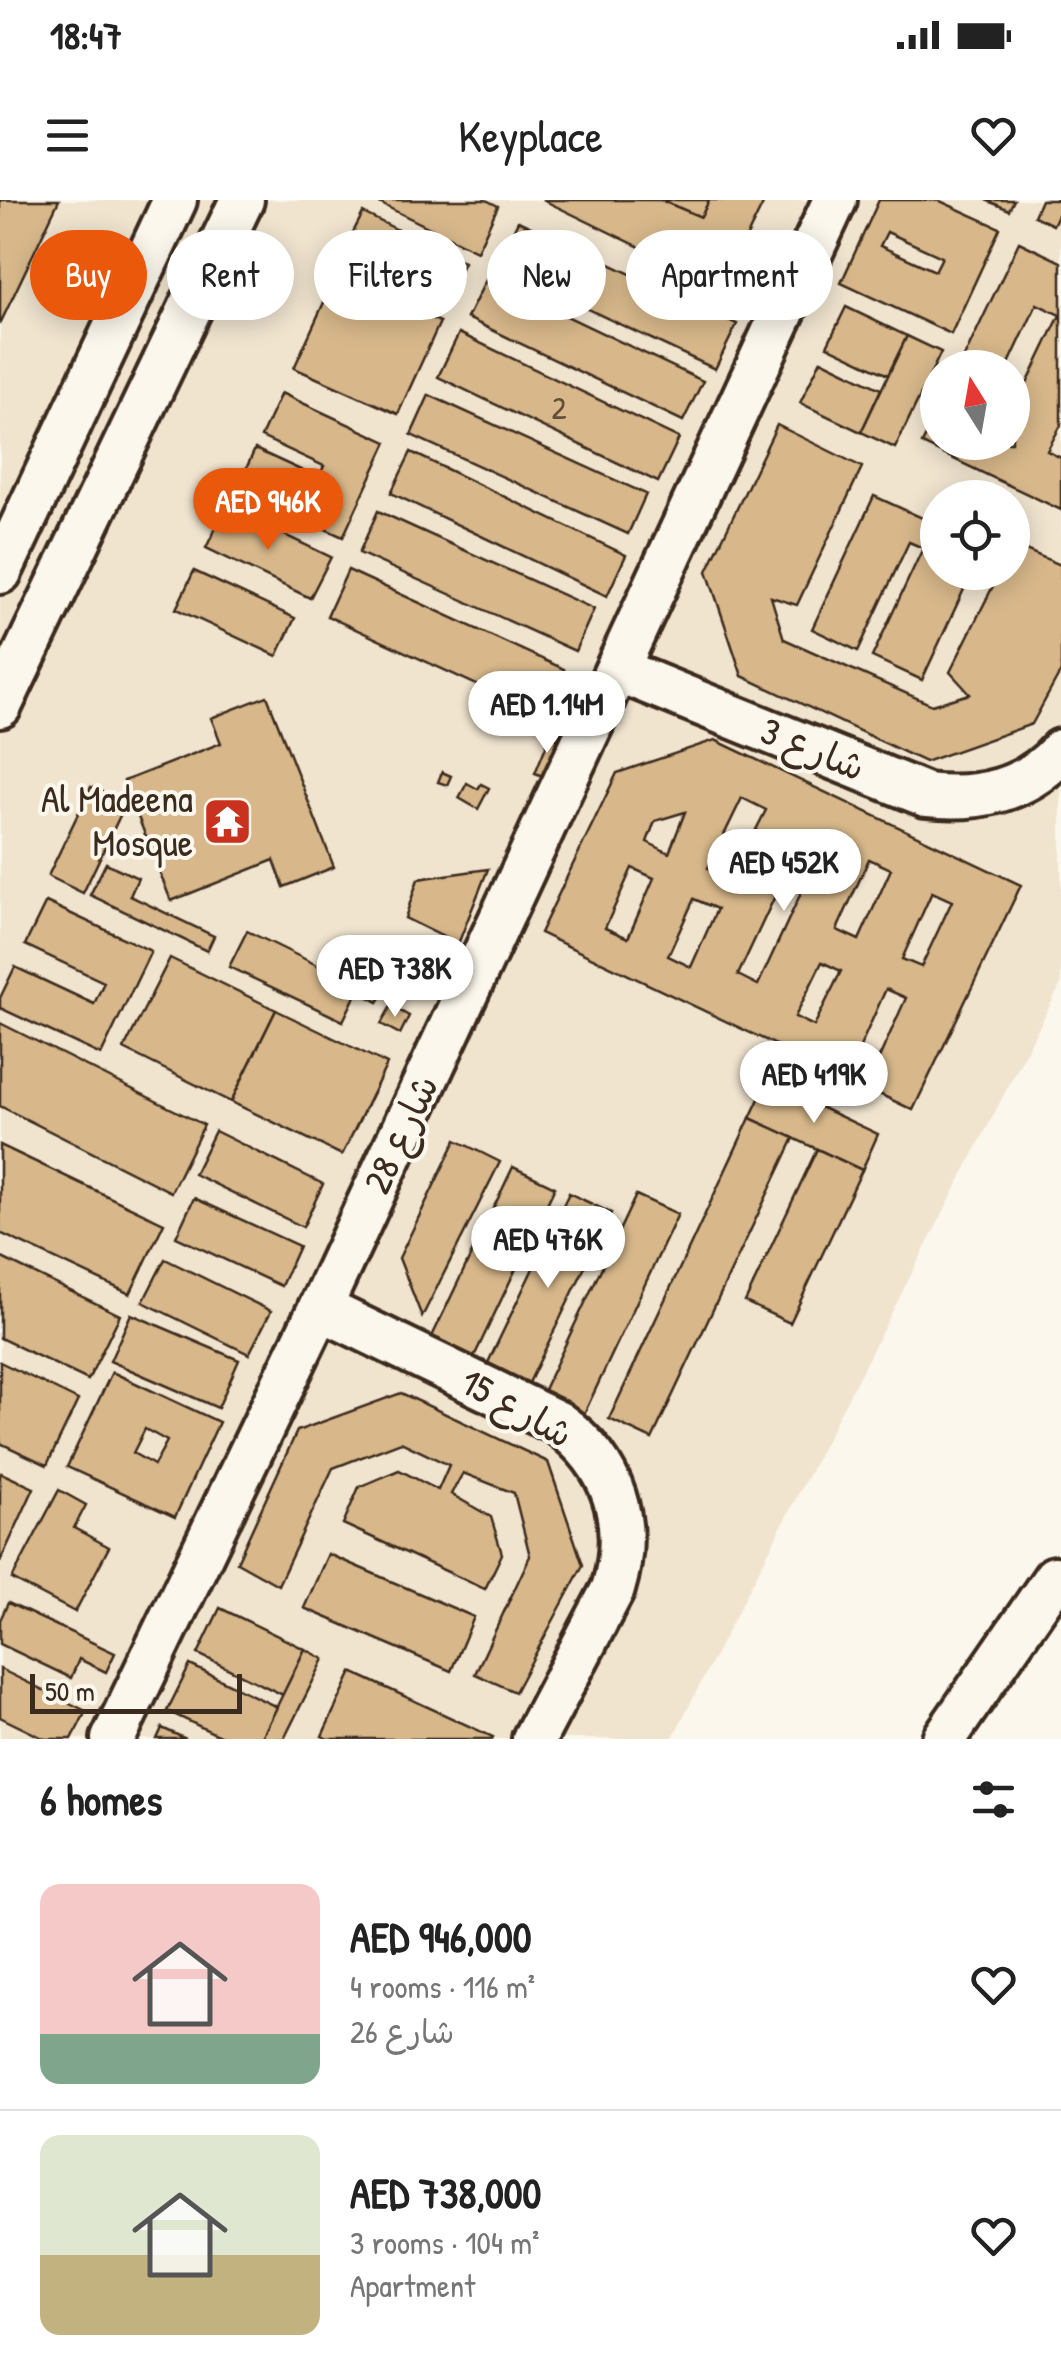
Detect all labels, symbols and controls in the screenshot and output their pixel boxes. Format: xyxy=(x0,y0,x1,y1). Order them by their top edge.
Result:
text: 18:47 xyxy=(50,9,122,61)
text: Keyplace xyxy=(458,105,603,166)
icon: menu xyxy=(40,108,95,163)
icon: heart xyxy=(966,108,1021,163)
chip: Buy xyxy=(30,230,147,320)
chip: Rent xyxy=(167,230,294,320)
chip: Filters xyxy=(314,230,467,320)
chip: New xyxy=(487,230,606,320)
chip: Apartment xyxy=(626,230,833,320)
north arrow xyxy=(920,350,1030,460)
map controls xyxy=(920,350,1030,590)
house number: 2 xyxy=(552,386,567,429)
pin: AED 946K xyxy=(165,468,371,553)
text: AED 946K xyxy=(215,479,321,522)
button: locate xyxy=(920,480,1030,590)
pin: AED 1.14M xyxy=(433,671,661,756)
text: AED 1.14M xyxy=(490,682,604,725)
street label: شارع 3 xyxy=(753,704,873,794)
place label: Al Madeena Mosque xyxy=(41,772,193,868)
temple icon: Al Madeena Mosque xyxy=(202,795,254,847)
pin: AED 452K xyxy=(681,829,887,914)
text: AED 452K xyxy=(729,840,839,883)
pin: AED 738K xyxy=(292,935,498,1020)
text: AED 738K xyxy=(338,946,452,989)
pin: AED 419K xyxy=(711,1041,917,1126)
text: AED 419K xyxy=(762,1052,866,1095)
street label: شارع 28 xyxy=(350,1066,452,1202)
pin: AED 476K xyxy=(445,1206,651,1291)
text: AED 476K xyxy=(493,1217,603,1260)
street label: شارع 15 xyxy=(451,1355,583,1461)
scale bar xyxy=(30,1669,242,1714)
text: 50 m xyxy=(45,1672,95,1710)
text: 6 homes xyxy=(40,1771,162,1828)
icon: filters xyxy=(966,1772,1021,1827)
text: AED 946,000 xyxy=(350,1908,532,1965)
icon: home xyxy=(120,1924,240,2044)
icon: heart xyxy=(966,1957,1021,2012)
text: 4 rooms · 116 m² xyxy=(350,1965,535,2008)
text: شارع 26 xyxy=(350,2010,454,2053)
text: AED 738,000 xyxy=(350,2164,541,2221)
icon: home xyxy=(120,2175,240,2295)
icon: heart xyxy=(966,2208,1021,2263)
text: 3 rooms · 104 m² xyxy=(350,2221,539,2264)
text: Apartment xyxy=(350,2264,475,2307)

